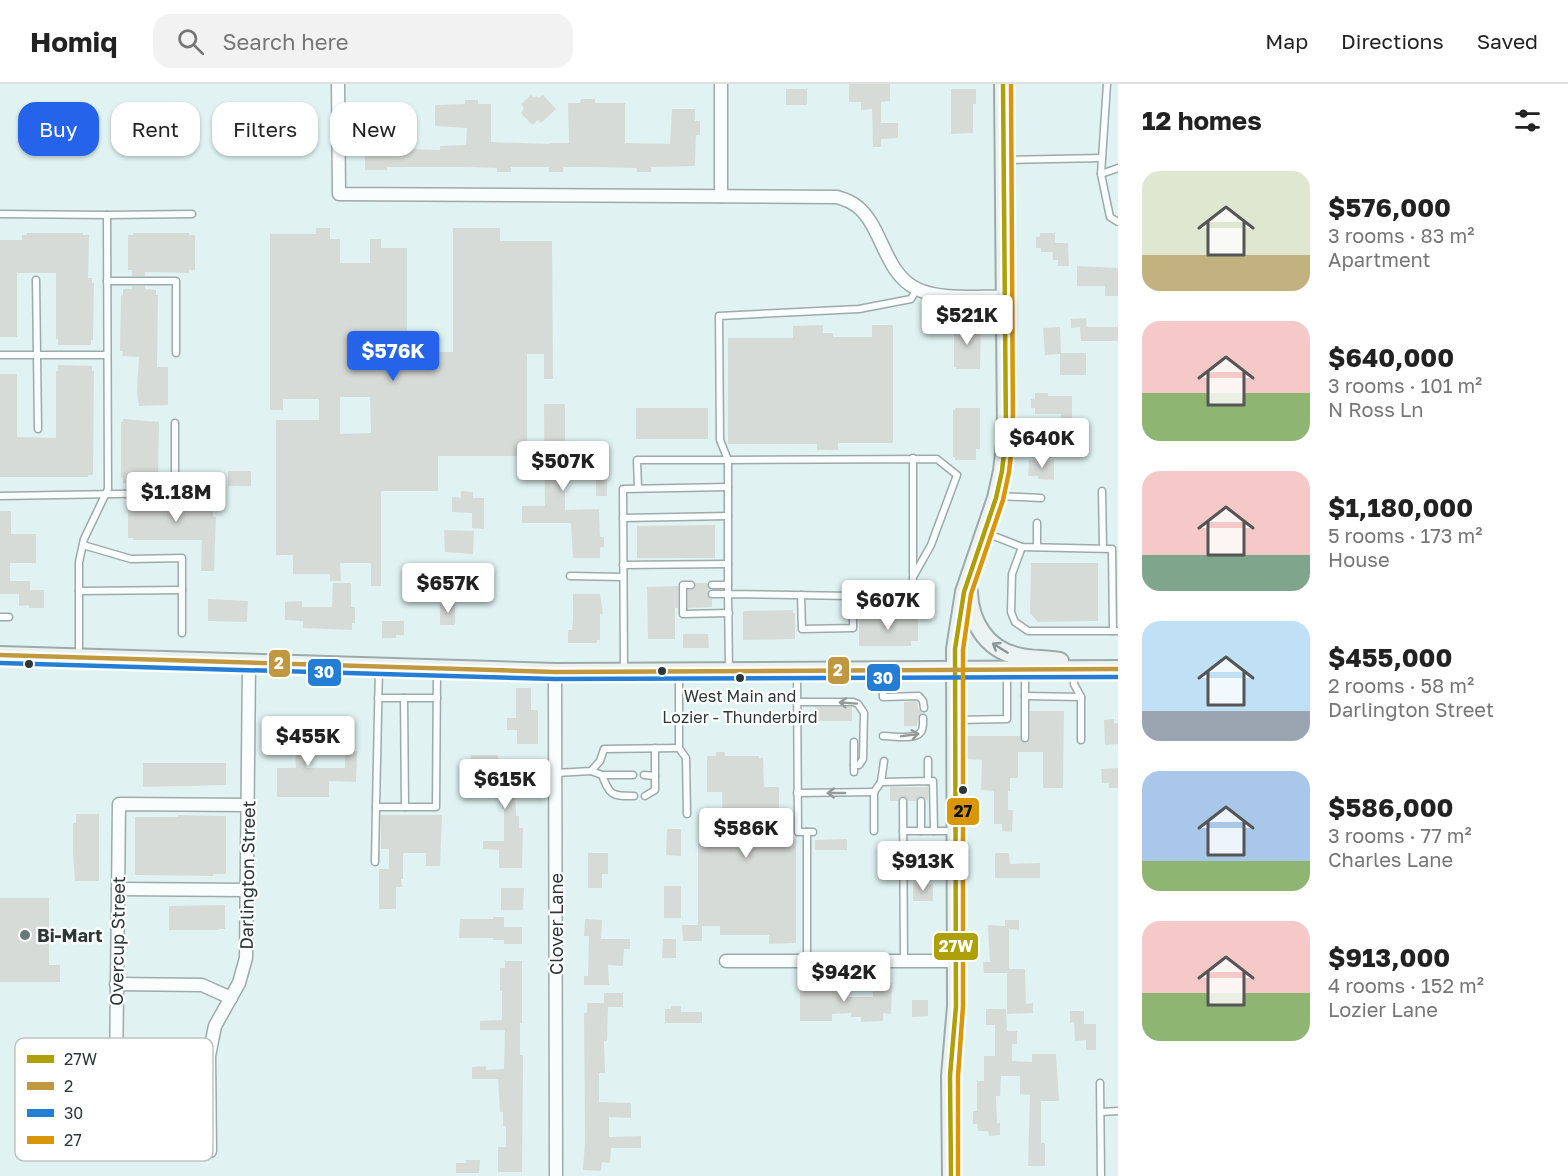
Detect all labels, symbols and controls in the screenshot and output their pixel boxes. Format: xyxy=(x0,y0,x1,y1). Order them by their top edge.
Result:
search box xyxy=(153,14,573,68)
text: Homiq xyxy=(30,25,117,58)
icon: search xyxy=(174,25,207,58)
text: Search here xyxy=(222,28,349,55)
text: Map xyxy=(1265,28,1308,54)
text: Directions xyxy=(1341,28,1444,54)
text: Saved xyxy=(1477,28,1538,54)
chip: Buy xyxy=(18,102,99,156)
chip: Rent xyxy=(111,102,200,156)
chip: Filters xyxy=(212,102,318,156)
chip: New xyxy=(330,102,417,156)
icon: filters xyxy=(1511,104,1544,137)
text: 12 homes xyxy=(1142,105,1262,136)
text: $576,000 xyxy=(1328,192,1451,223)
icon: home xyxy=(1190,195,1262,267)
text: 3 rooms · 83 m² xyxy=(1328,223,1474,247)
text: Apartment xyxy=(1328,247,1431,271)
pin: $521K xyxy=(925,295,1009,346)
text: $521K xyxy=(936,302,998,326)
pin: $576K xyxy=(351,331,435,382)
text: $576K xyxy=(361,338,425,362)
text: $640,000 xyxy=(1328,342,1454,373)
icon: home xyxy=(1190,345,1262,417)
text: 3 rooms · 101 m² xyxy=(1328,373,1482,397)
text: N Ross Ln xyxy=(1328,397,1424,421)
pin: $640K xyxy=(1000,418,1084,469)
text: $640K xyxy=(1009,425,1075,449)
pin: $507K xyxy=(521,441,605,492)
text: $507K xyxy=(531,448,595,472)
pin: $1.18M xyxy=(127,472,225,523)
text: $1.18M xyxy=(141,479,212,503)
text: $1,180,000 xyxy=(1328,492,1473,523)
icon: home xyxy=(1190,495,1262,567)
text: 5 rooms · 173 m² xyxy=(1328,523,1482,547)
text: House xyxy=(1328,547,1390,571)
pin: $657K xyxy=(406,563,490,614)
text: $657K xyxy=(416,570,480,594)
pin: $607K xyxy=(846,580,930,631)
text: $607K xyxy=(856,587,920,611)
one-way arrow xyxy=(992,642,1009,654)
text: $455,000 xyxy=(1328,642,1452,673)
icon: home xyxy=(1190,645,1262,717)
line badge: 2 xyxy=(268,649,291,678)
text: 2 xyxy=(274,653,284,673)
line badge: 2 xyxy=(827,656,850,685)
unlabelled marker xyxy=(23,658,35,670)
line badge: 30 xyxy=(307,658,342,687)
text: 2 xyxy=(833,660,843,680)
text: 30 xyxy=(314,662,334,682)
line badge: 30 xyxy=(866,663,901,692)
unlabelled marker xyxy=(656,665,668,677)
text: 30 xyxy=(873,668,893,688)
marker: West Main and Lozier - Thunderbird xyxy=(734,672,746,684)
text: 2 rooms · 58 m² xyxy=(1328,673,1474,697)
place label: West Main and Lozier - Thunderbird xyxy=(662,686,818,727)
one-way arrow xyxy=(839,697,858,708)
text: Darlington Street xyxy=(1328,697,1494,721)
pin: $455K xyxy=(266,716,350,767)
text: $455K xyxy=(276,723,340,747)
one-way arrow xyxy=(900,729,919,740)
pin: $615K xyxy=(463,759,547,810)
text: $615K xyxy=(473,766,537,790)
unlabelled marker xyxy=(957,784,969,796)
one-way arrow xyxy=(826,787,846,798)
text: $586,000 xyxy=(1328,792,1453,823)
icon: home xyxy=(1190,795,1262,867)
line badge: 27 xyxy=(946,797,980,826)
street label: Darlington Street xyxy=(235,800,259,950)
text: 27 xyxy=(954,801,973,821)
pin: $586K xyxy=(704,808,788,859)
text: $586K xyxy=(713,815,779,839)
text: 3 rooms · 77 m² xyxy=(1328,823,1472,847)
pin: $913K xyxy=(881,841,965,892)
text: Charles Lane xyxy=(1328,847,1453,871)
text: $913K xyxy=(891,848,955,872)
street label: Clover Lane xyxy=(545,873,567,975)
street label: Overcup Street xyxy=(105,876,129,1006)
place label: Bi-Mart xyxy=(37,924,103,946)
marker: Bi-Mart xyxy=(18,928,32,942)
line badge: 27W xyxy=(933,932,979,961)
text: 27W xyxy=(939,936,973,956)
text: $913,000 xyxy=(1328,942,1450,973)
icon: home xyxy=(1190,945,1262,1017)
pin: $942K xyxy=(802,952,886,1003)
text: $942K xyxy=(811,959,877,983)
text: 4 rooms · 152 m² xyxy=(1328,973,1484,997)
text: Lozier Lane xyxy=(1328,997,1438,1021)
legend xyxy=(15,1038,213,1161)
text: 27W xyxy=(64,1049,97,1069)
text: 2 xyxy=(64,1076,73,1096)
text: 30 xyxy=(64,1103,83,1123)
text: 27 xyxy=(64,1130,82,1150)

